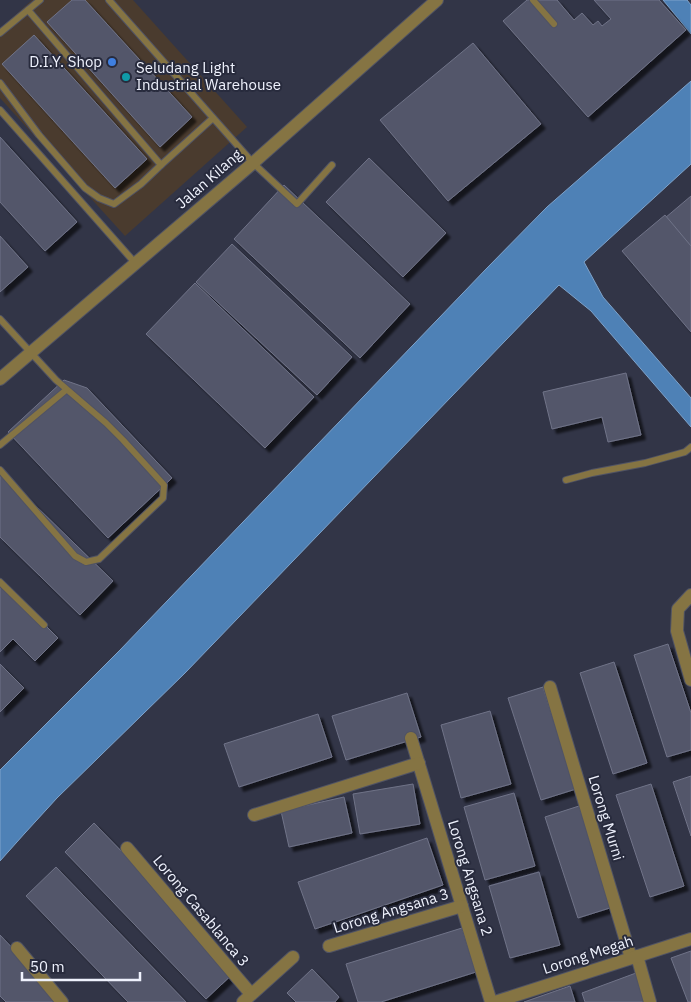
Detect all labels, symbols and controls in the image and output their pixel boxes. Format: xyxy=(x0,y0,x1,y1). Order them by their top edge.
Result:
place label: D.I.Y. Shop xyxy=(29,52,102,71)
marker: D.I.Y. Shop xyxy=(106,56,118,68)
place label: Seludang Light Industrial Warehouse xyxy=(136,58,281,94)
marker: Seludang Light Industrial Warehouse xyxy=(120,71,132,83)
street label: Jalan Kilang xyxy=(172,145,246,213)
street label: Lorong Murni xyxy=(585,773,628,863)
street label: Lorong Angsana 2 xyxy=(444,818,497,938)
street label: Lorong Casablanca 3 xyxy=(149,851,254,970)
street label: Lorong Angsana 3 xyxy=(331,884,451,937)
street label: Lorong Megah xyxy=(540,931,636,978)
scale bar xyxy=(22,950,140,982)
text: 50 m xyxy=(30,957,65,976)

